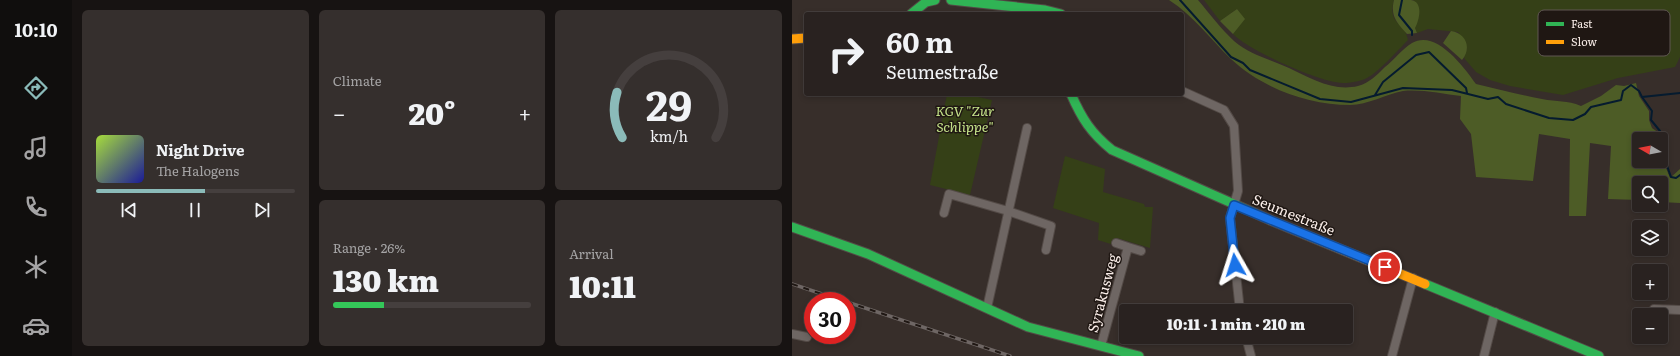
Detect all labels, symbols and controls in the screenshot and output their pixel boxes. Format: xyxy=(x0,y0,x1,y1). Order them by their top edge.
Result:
legend xyxy=(1538,10,1670,56)
text: Fast xyxy=(1571,15,1593,31)
text: 10:10 xyxy=(14,16,58,43)
text: 60 m xyxy=(886,20,953,62)
icon: right xyxy=(820,28,872,80)
text: Slow xyxy=(1571,33,1597,49)
text: Seumestraße xyxy=(886,58,998,85)
text: Climate xyxy=(333,71,381,90)
text: 29 xyxy=(646,72,692,134)
icon: directions xyxy=(22,74,50,102)
text: 20° xyxy=(408,90,456,134)
text: − xyxy=(333,96,345,129)
text: + xyxy=(519,96,531,129)
park label: KGV "Zur Schlippe" xyxy=(935,100,995,136)
text: km/h xyxy=(650,125,688,146)
north arrow xyxy=(1632,132,1668,168)
map controls xyxy=(1632,132,1668,344)
icon: music xyxy=(22,134,50,162)
text: Night Drive xyxy=(156,138,245,161)
text: The Halogens xyxy=(156,161,239,180)
button: search xyxy=(1632,176,1668,212)
street label: Seumestraße xyxy=(1250,188,1338,240)
icon: phone xyxy=(22,193,50,221)
icon: previous xyxy=(118,199,140,221)
icon: pause xyxy=(184,199,206,221)
icon: next xyxy=(251,199,273,221)
button: layers xyxy=(1632,220,1668,256)
text: Range · 26% xyxy=(333,238,405,257)
text: Arrival xyxy=(569,244,614,263)
position arrow xyxy=(1214,244,1256,286)
pin xyxy=(1368,250,1402,284)
street label: Syrakusweg xyxy=(1082,251,1122,335)
icon: climate xyxy=(22,253,50,281)
icon: arrive xyxy=(1374,256,1396,278)
text: 130 km xyxy=(333,257,439,301)
text: 10:11 xyxy=(569,263,636,307)
button: + xyxy=(1632,264,1668,300)
speed limit sign: 30 xyxy=(804,292,856,344)
button: − xyxy=(1632,308,1668,344)
icon: car xyxy=(22,312,50,340)
text: 10:11 · 1 min · 210 m xyxy=(1167,312,1305,335)

